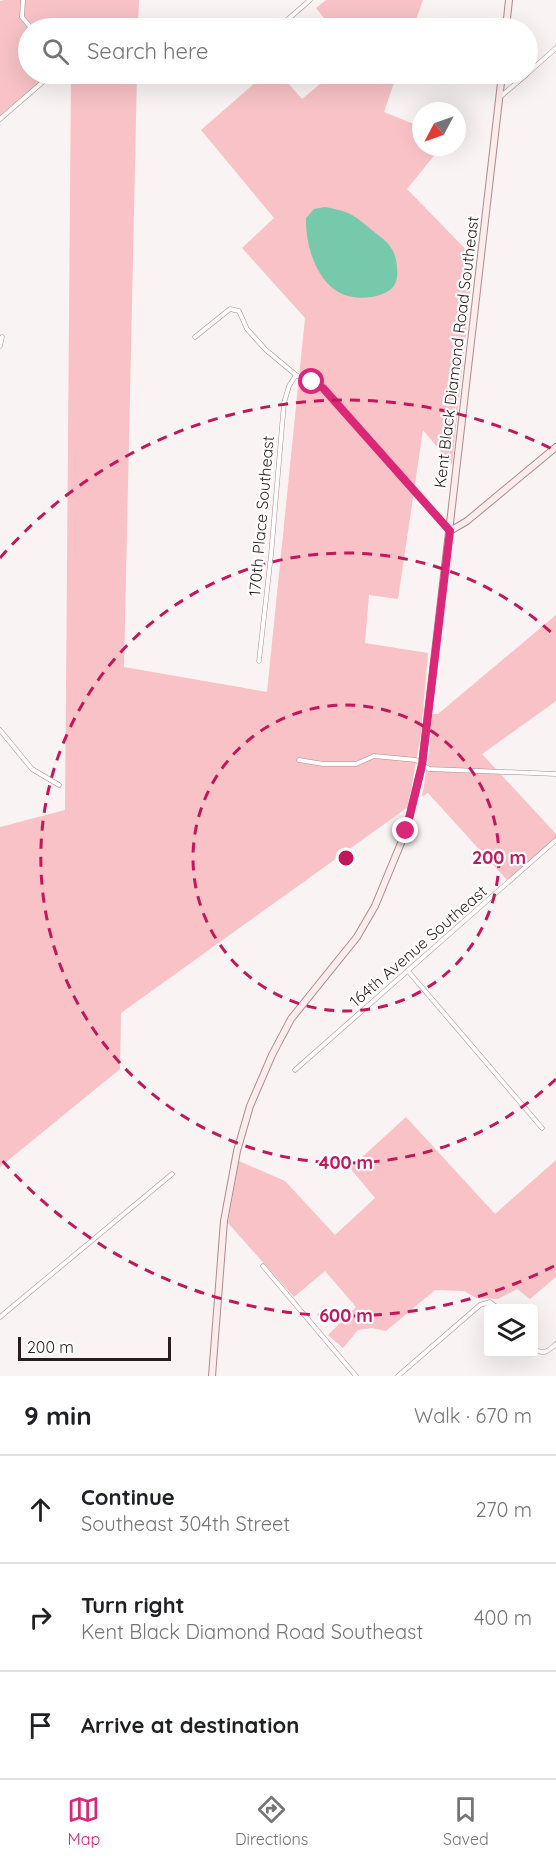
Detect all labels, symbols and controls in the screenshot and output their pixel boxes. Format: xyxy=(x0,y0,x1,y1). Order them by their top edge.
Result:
search box xyxy=(18,18,538,84)
icon: search xyxy=(39,35,72,68)
text: Search here xyxy=(87,37,208,65)
north arrow xyxy=(412,102,466,156)
street label: Kent Black Diamond Road Southeast xyxy=(429,215,483,489)
route start xyxy=(298,368,324,394)
street label: 170th Place Southeast xyxy=(244,435,278,597)
route end xyxy=(392,817,418,843)
text: 200 m xyxy=(472,846,526,869)
centre of rings xyxy=(336,848,356,868)
street label: 164th Avenue Southeast xyxy=(345,881,491,1011)
text: 400 m xyxy=(319,1151,373,1174)
text: 600 m xyxy=(319,1304,373,1327)
map controls xyxy=(484,1304,538,1358)
button: layers xyxy=(484,1304,538,1358)
scale bar xyxy=(18,1334,171,1362)
text: 200 m xyxy=(27,1337,74,1357)
text: 9 min xyxy=(24,1399,92,1432)
text: Walk · 670 m xyxy=(414,1403,532,1428)
text: Continue xyxy=(81,1483,175,1511)
icon: ahead xyxy=(24,1493,57,1526)
text: 270 m xyxy=(475,1497,532,1522)
text: Southeast 304th Street xyxy=(81,1511,290,1536)
text: Turn right xyxy=(81,1591,185,1619)
icon: right xyxy=(24,1601,57,1634)
text: 400 m xyxy=(474,1605,532,1630)
text: Kent Black Diamond Road Southeast xyxy=(81,1619,423,1644)
icon: arrive xyxy=(24,1709,57,1742)
text: Arrive at destination xyxy=(81,1711,299,1739)
tab: Map xyxy=(67,1793,100,1849)
tab: Directions xyxy=(235,1793,308,1849)
tab: Saved xyxy=(443,1793,489,1849)

